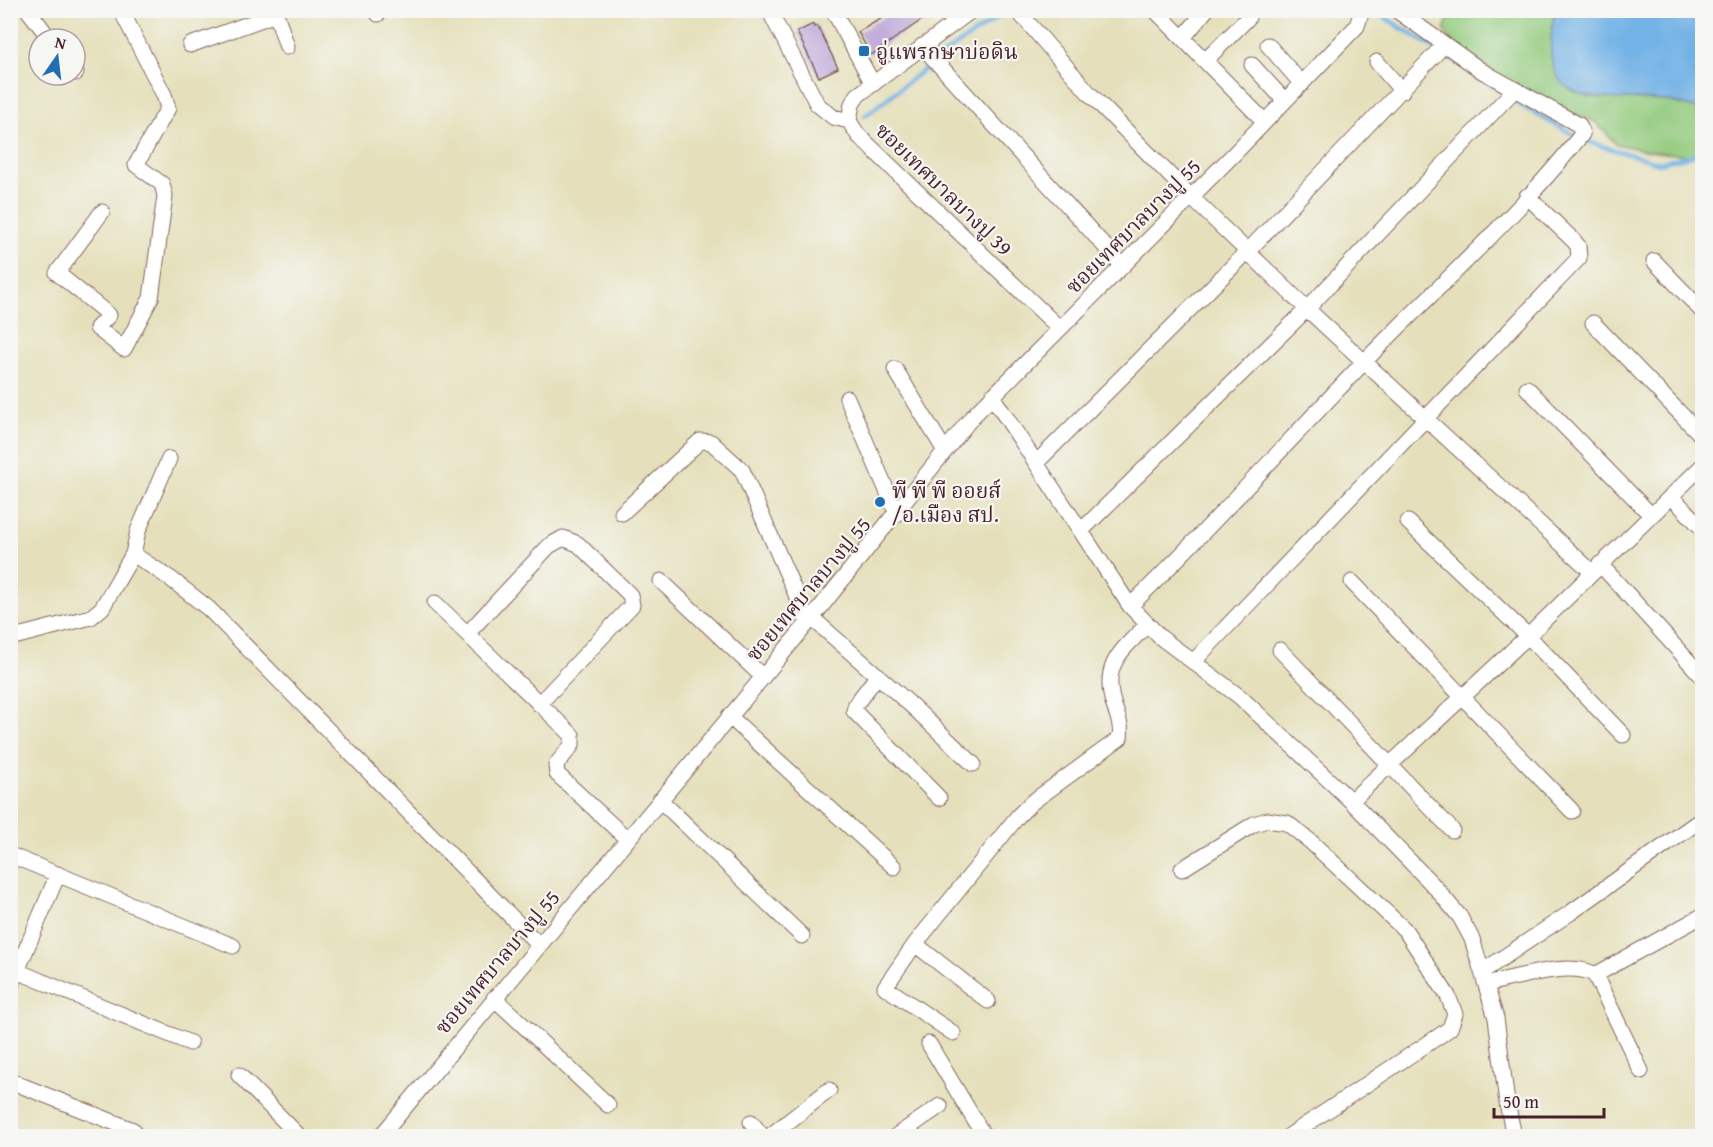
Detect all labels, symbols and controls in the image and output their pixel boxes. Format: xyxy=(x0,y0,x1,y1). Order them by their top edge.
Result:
north arrow xyxy=(27,27,87,87)
text: N xyxy=(53,30,69,55)
place label: อู่แพรกษาบ่อดิน xyxy=(876,36,1018,67)
marker: อู่แพรกษาบ่อดิน xyxy=(857,44,871,58)
street label: ซอยเทศบาลบางปู 39 xyxy=(868,115,1020,263)
street label: ซอยเทศบาลบางปู 55 xyxy=(1058,151,1208,301)
place label: พี พี พี ออยส์ /อ.เมือง สป. xyxy=(892,475,1001,530)
marker: พี พี พี ออยส์ /อ.เมือง สป. xyxy=(873,495,887,509)
street label: ซอยเทศบาลบางปู 55 xyxy=(738,510,878,668)
street label: ซอยเทศบาลบางปู 55 xyxy=(427,883,567,1041)
scale bar xyxy=(1494,1081,1604,1119)
text: 50 m xyxy=(1503,1088,1539,1115)

